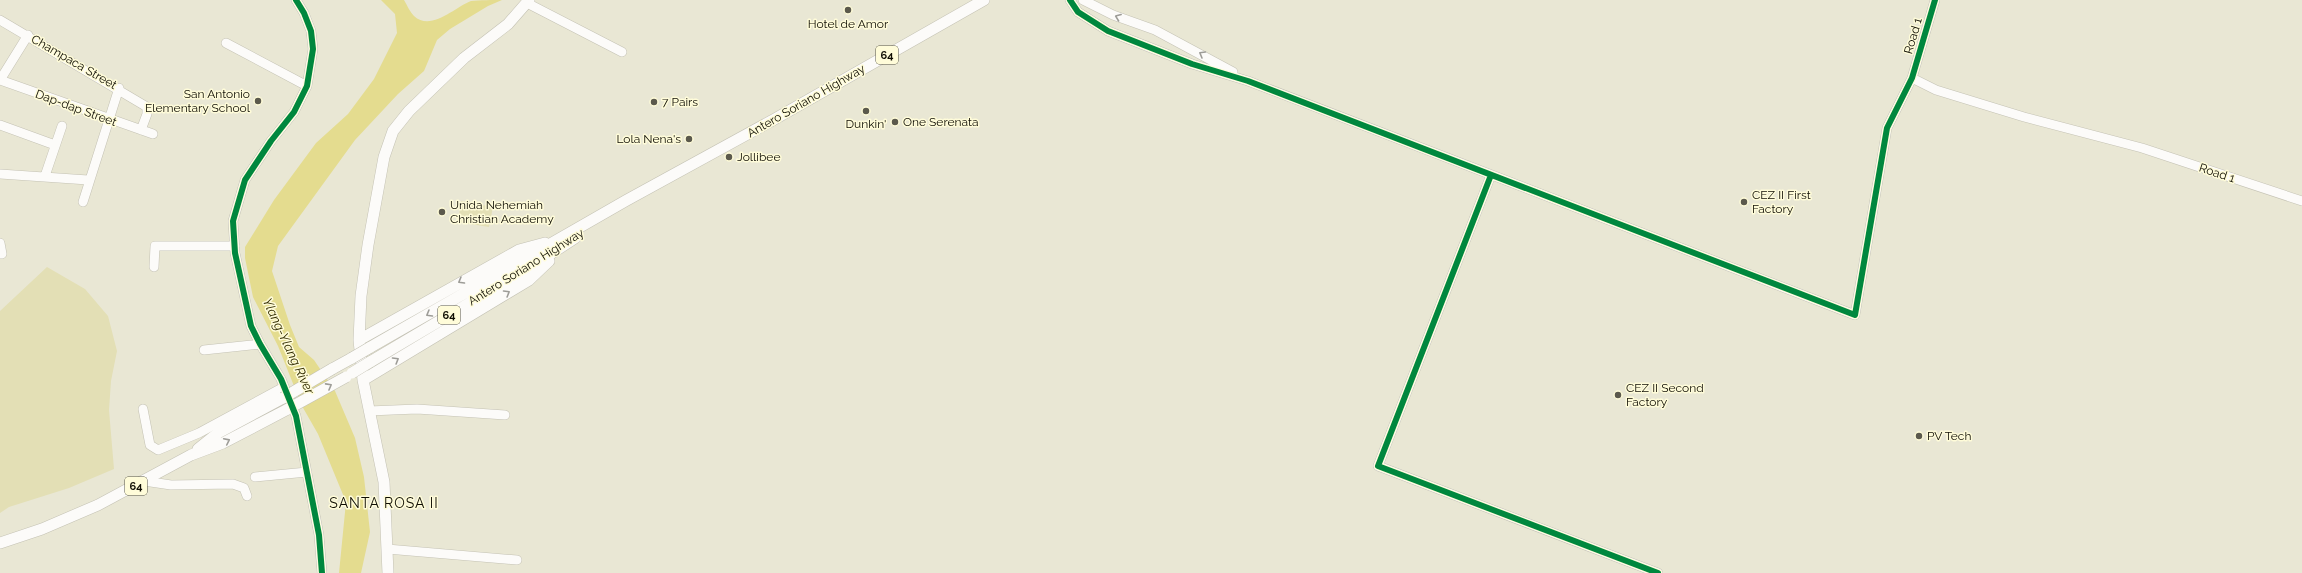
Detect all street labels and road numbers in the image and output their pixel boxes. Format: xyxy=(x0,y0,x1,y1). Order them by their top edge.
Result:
street label: Road 1 xyxy=(1901,16,1925,56)
street label: Champaca Street xyxy=(29,32,119,92)
road number: 64 xyxy=(876,46,898,64)
street label: Antero Soriano Highway xyxy=(745,61,868,140)
street label: Dap-dap Street xyxy=(34,87,118,129)
street label: Road 1 xyxy=(2197,161,2237,185)
street label: Antero Soriano Highway xyxy=(466,225,587,308)
road number: 64 xyxy=(438,306,460,324)
road number: 64 xyxy=(125,477,147,495)

